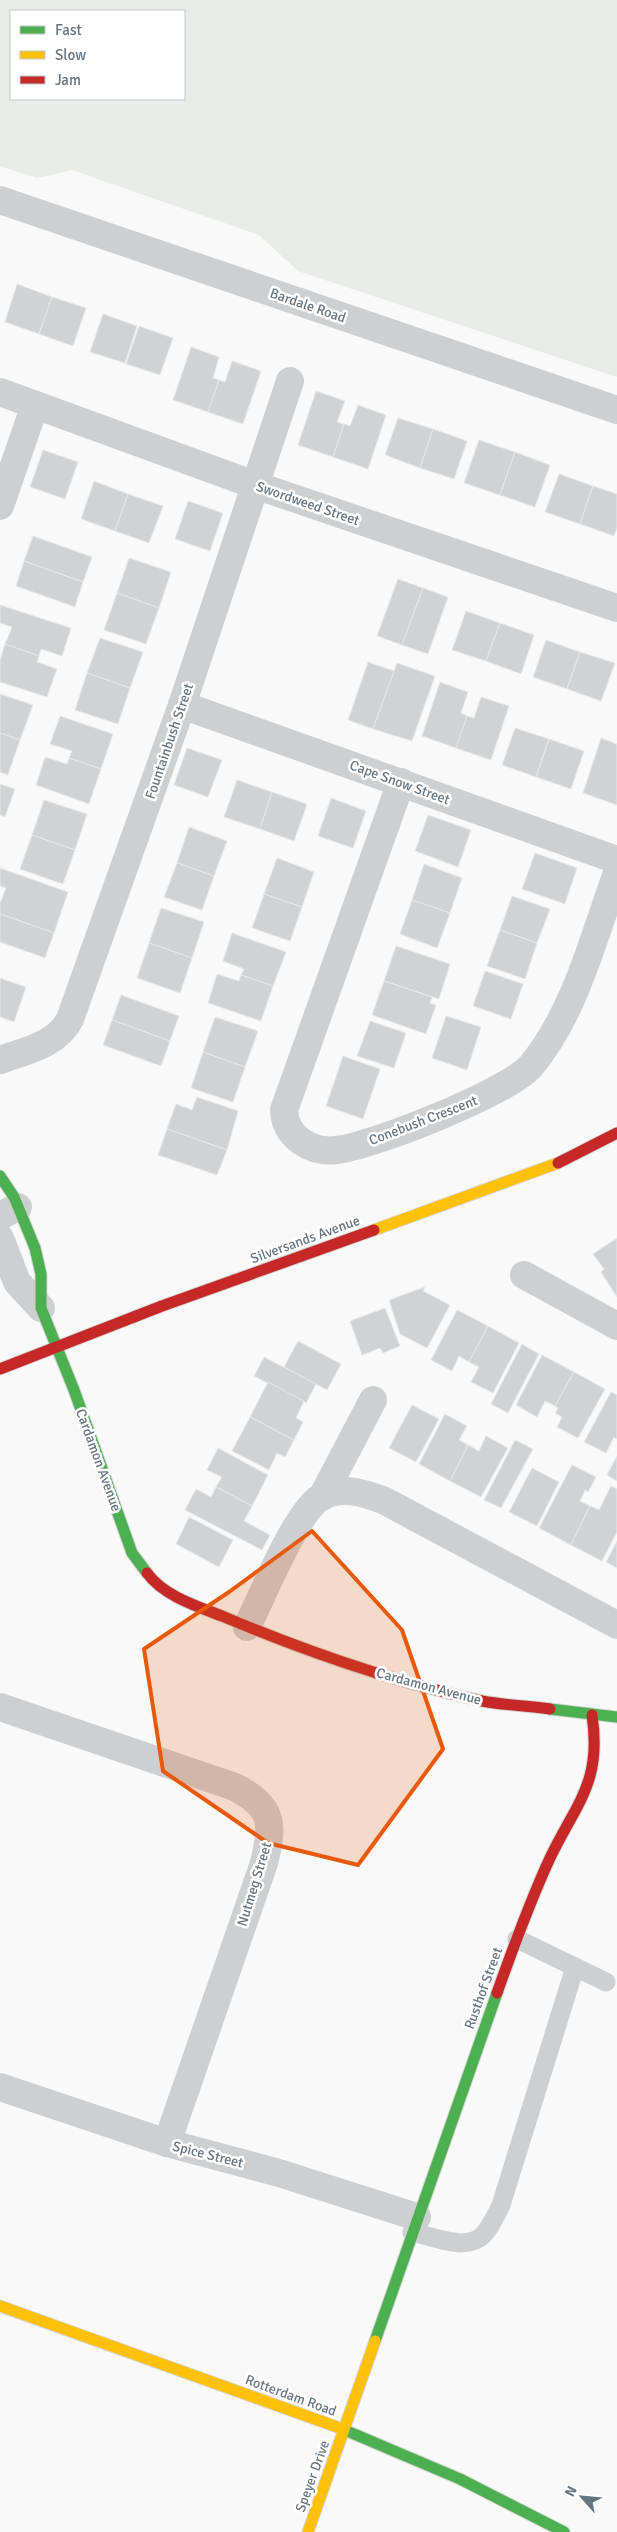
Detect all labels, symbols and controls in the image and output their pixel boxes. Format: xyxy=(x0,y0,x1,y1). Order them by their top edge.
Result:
legend xyxy=(10,10,185,100)
text: Fast xyxy=(55,21,82,39)
text: Slow xyxy=(55,46,86,64)
text: Jam xyxy=(55,71,81,89)
street label: Bardale Road xyxy=(268,285,348,326)
street label: Swordweed Street xyxy=(254,478,362,529)
street label: Fountainbush Street xyxy=(142,681,197,801)
street label: Cape Snow Street xyxy=(347,756,452,808)
street label: Conebush Crescent xyxy=(367,1092,480,1149)
street label: Silversands Avenue xyxy=(248,1212,362,1267)
street label: Cardamon Avenue xyxy=(72,1407,125,1514)
street label: Cardamon Avenue xyxy=(375,1664,483,1709)
street label: Nutmeg Street xyxy=(234,1840,275,1928)
street label: Rusthof Street xyxy=(461,1945,506,2031)
street label: Spice Street xyxy=(171,2138,245,2171)
street label: Rotterdam Road xyxy=(243,2371,339,2420)
street label: Speyer Drive xyxy=(292,2438,333,2514)
north arrow xyxy=(557,2472,607,2522)
text: N xyxy=(561,2483,581,2500)

